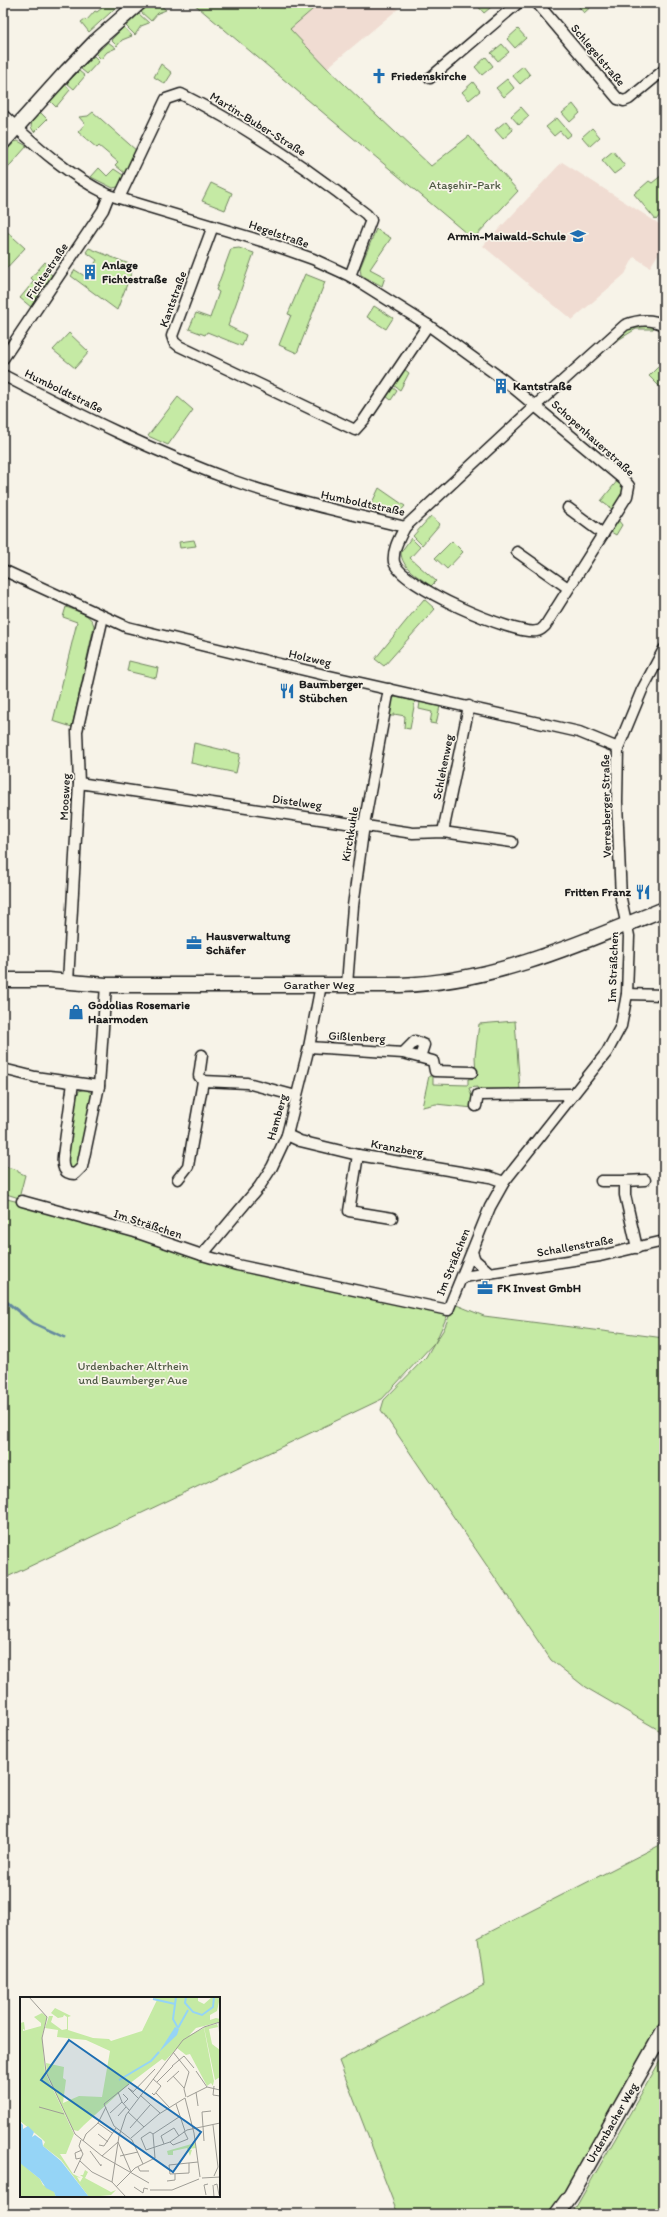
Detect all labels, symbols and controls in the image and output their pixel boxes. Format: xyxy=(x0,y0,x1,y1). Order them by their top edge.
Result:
street label: Schlegelstraße xyxy=(568,21,628,89)
church icon: Friedenskirche xyxy=(370,67,388,85)
place label: Friedenskirche xyxy=(391,69,467,83)
street label: Martin-Buber-Straße xyxy=(207,89,309,159)
park label: Ataşehir-Park xyxy=(429,178,501,192)
street label: Hegelstraße xyxy=(247,217,311,251)
school or university icon: Armin-Maiwald-Schule xyxy=(569,227,587,245)
place label: Armin-Maiwald-Schule xyxy=(446,229,566,243)
street label: Fichtestraße xyxy=(23,240,71,302)
place label: Anlage Fichtestraße xyxy=(101,258,167,286)
building icon: Anlage Fichtestraße xyxy=(81,263,99,281)
street label: Kantstraße xyxy=(156,269,190,329)
street label: Humboldtstraße xyxy=(22,366,106,416)
building icon: Kantstraße xyxy=(492,377,510,395)
place label: Kantstraße xyxy=(513,379,572,393)
street label: Schopenhauerstraße xyxy=(549,397,638,479)
street label: Humboldtstraße xyxy=(320,487,407,519)
street label: Holzweg xyxy=(287,646,334,670)
place label: Baumberger Stübchen xyxy=(299,677,363,705)
restaurant icon: Baumberger Stübchen xyxy=(278,682,296,700)
street label: Schlehenweg xyxy=(430,732,456,801)
street label: Verresberger Straße xyxy=(598,754,614,858)
street label: Moosweg xyxy=(57,772,73,821)
street label: Distelweg xyxy=(271,792,324,813)
street label: Kirchkuhle xyxy=(339,805,361,862)
restaurant icon: Fritten Franz xyxy=(634,883,652,901)
place label: Fritten Franz xyxy=(564,885,632,899)
place label: Hausverwaltung Schäfer xyxy=(206,929,291,957)
street label: Im Sträßchen xyxy=(605,931,621,1003)
office icon: Hausverwaltung Schäfer xyxy=(185,934,203,952)
street label: Garather Weg xyxy=(284,978,355,992)
place label: Godolias Rosemarie Haarmoden xyxy=(88,998,190,1026)
shop icon: Godolias Rosemarie Haarmoden xyxy=(67,1003,85,1021)
street label: Gißlenberg xyxy=(328,1029,387,1046)
street label: Hamberg xyxy=(264,1091,291,1142)
street label: Kranzberg xyxy=(370,1136,425,1160)
street label: Im Sträßchen xyxy=(112,1206,184,1242)
street label: Im Sträßchen xyxy=(433,1226,473,1298)
street label: Schallenstraße xyxy=(536,1232,615,1260)
office icon: FK Invest GmbH xyxy=(476,1279,494,1297)
place label: FK Invest GmbH xyxy=(497,1281,581,1295)
park label: Urdenbacher Altrhein und Baumberger Aue xyxy=(78,1359,189,1387)
inset map xyxy=(20,1997,220,2197)
street label: Urdenbacher Weg xyxy=(583,2079,641,2166)

